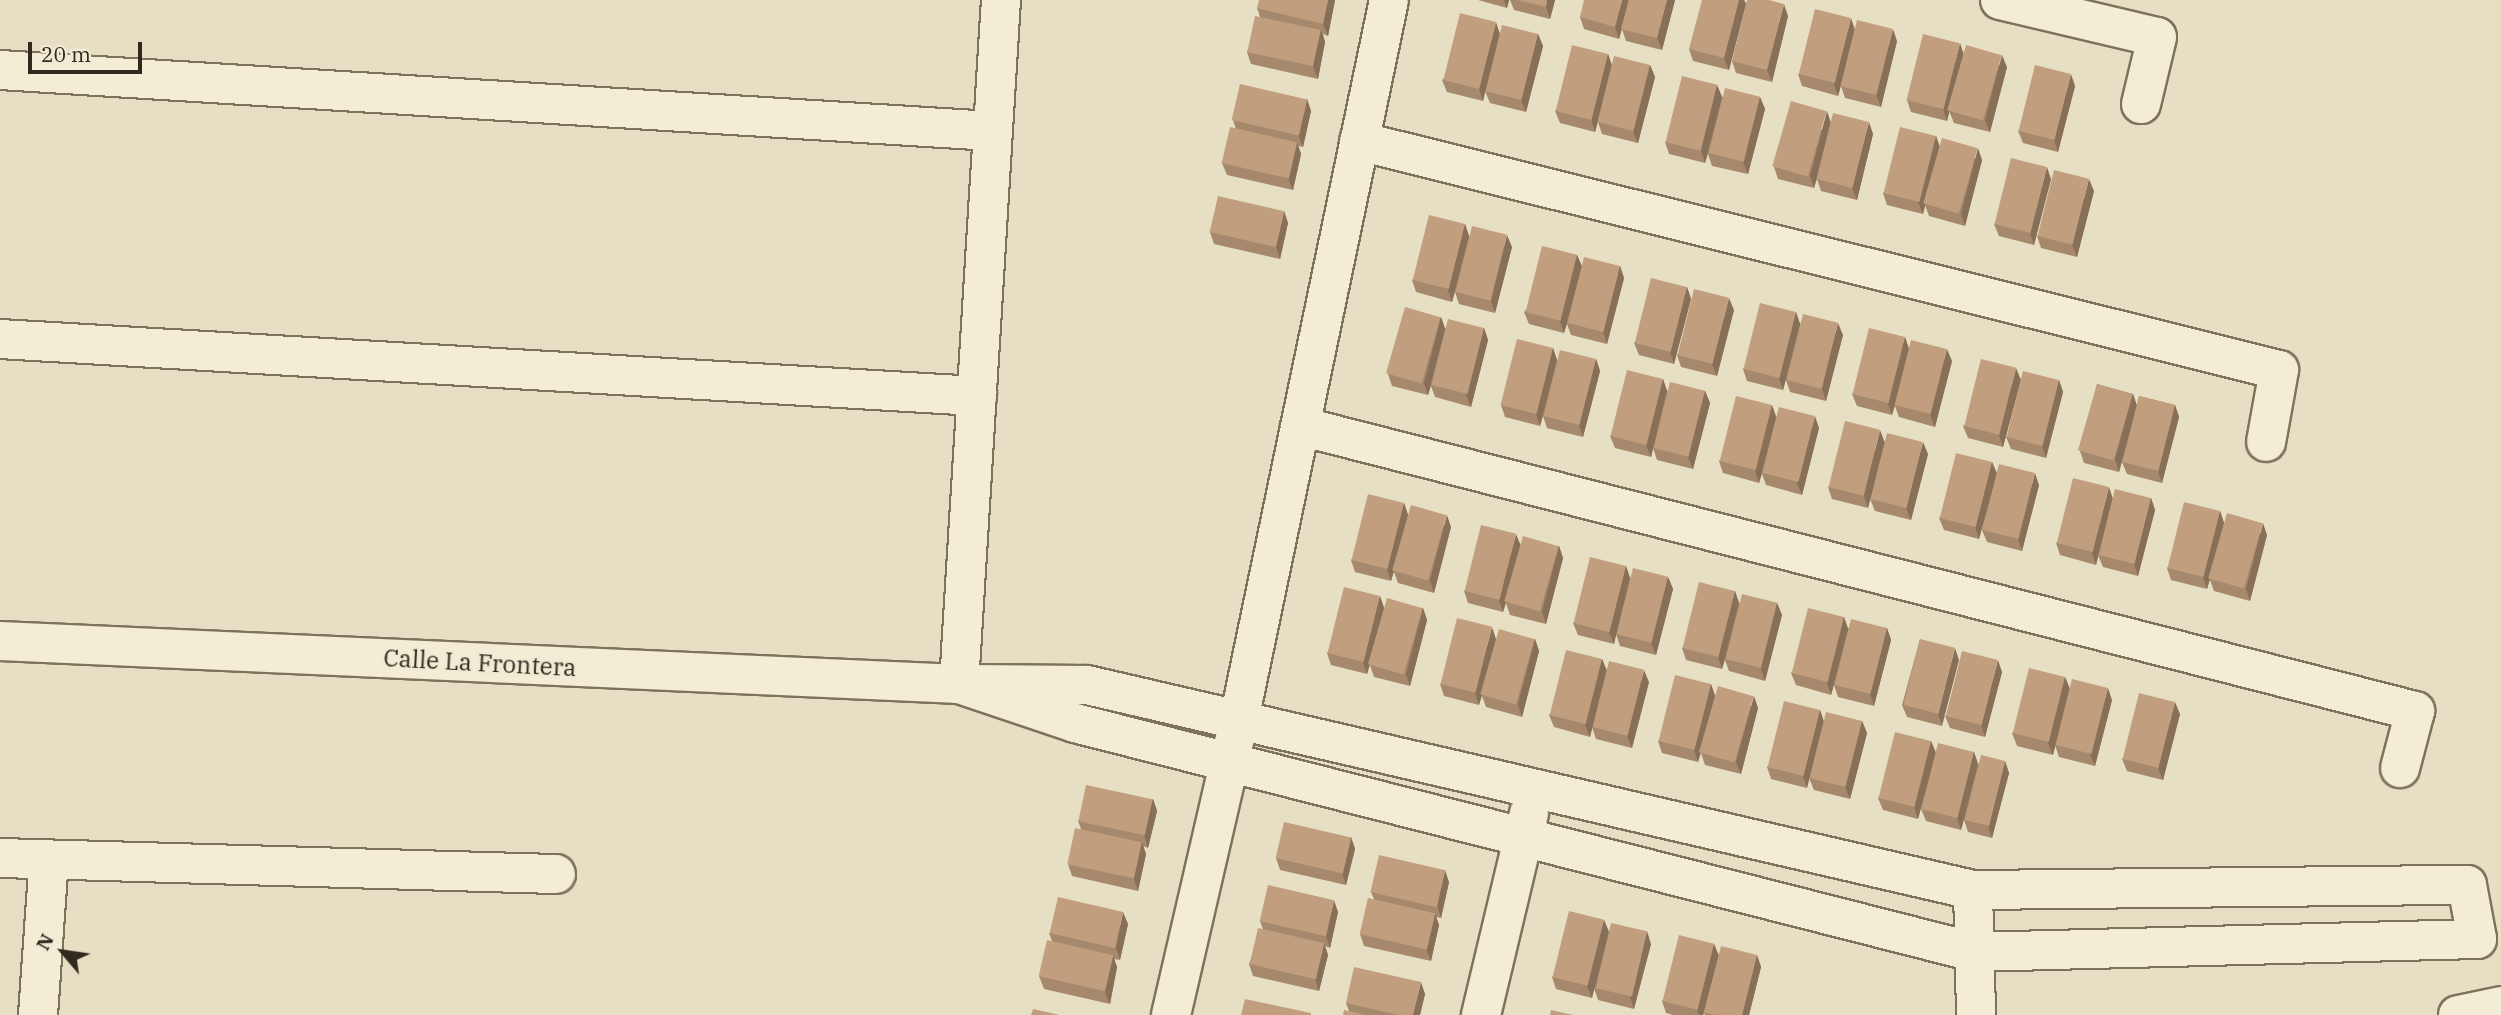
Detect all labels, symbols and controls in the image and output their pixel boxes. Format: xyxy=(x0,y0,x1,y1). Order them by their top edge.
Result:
scale bar xyxy=(32,28,145,72)
text: 20 m xyxy=(41,40,91,68)
street label: Calle La Frontera xyxy=(383,644,577,682)
north arrow xyxy=(28,917,98,987)
text: N xyxy=(30,929,59,954)

